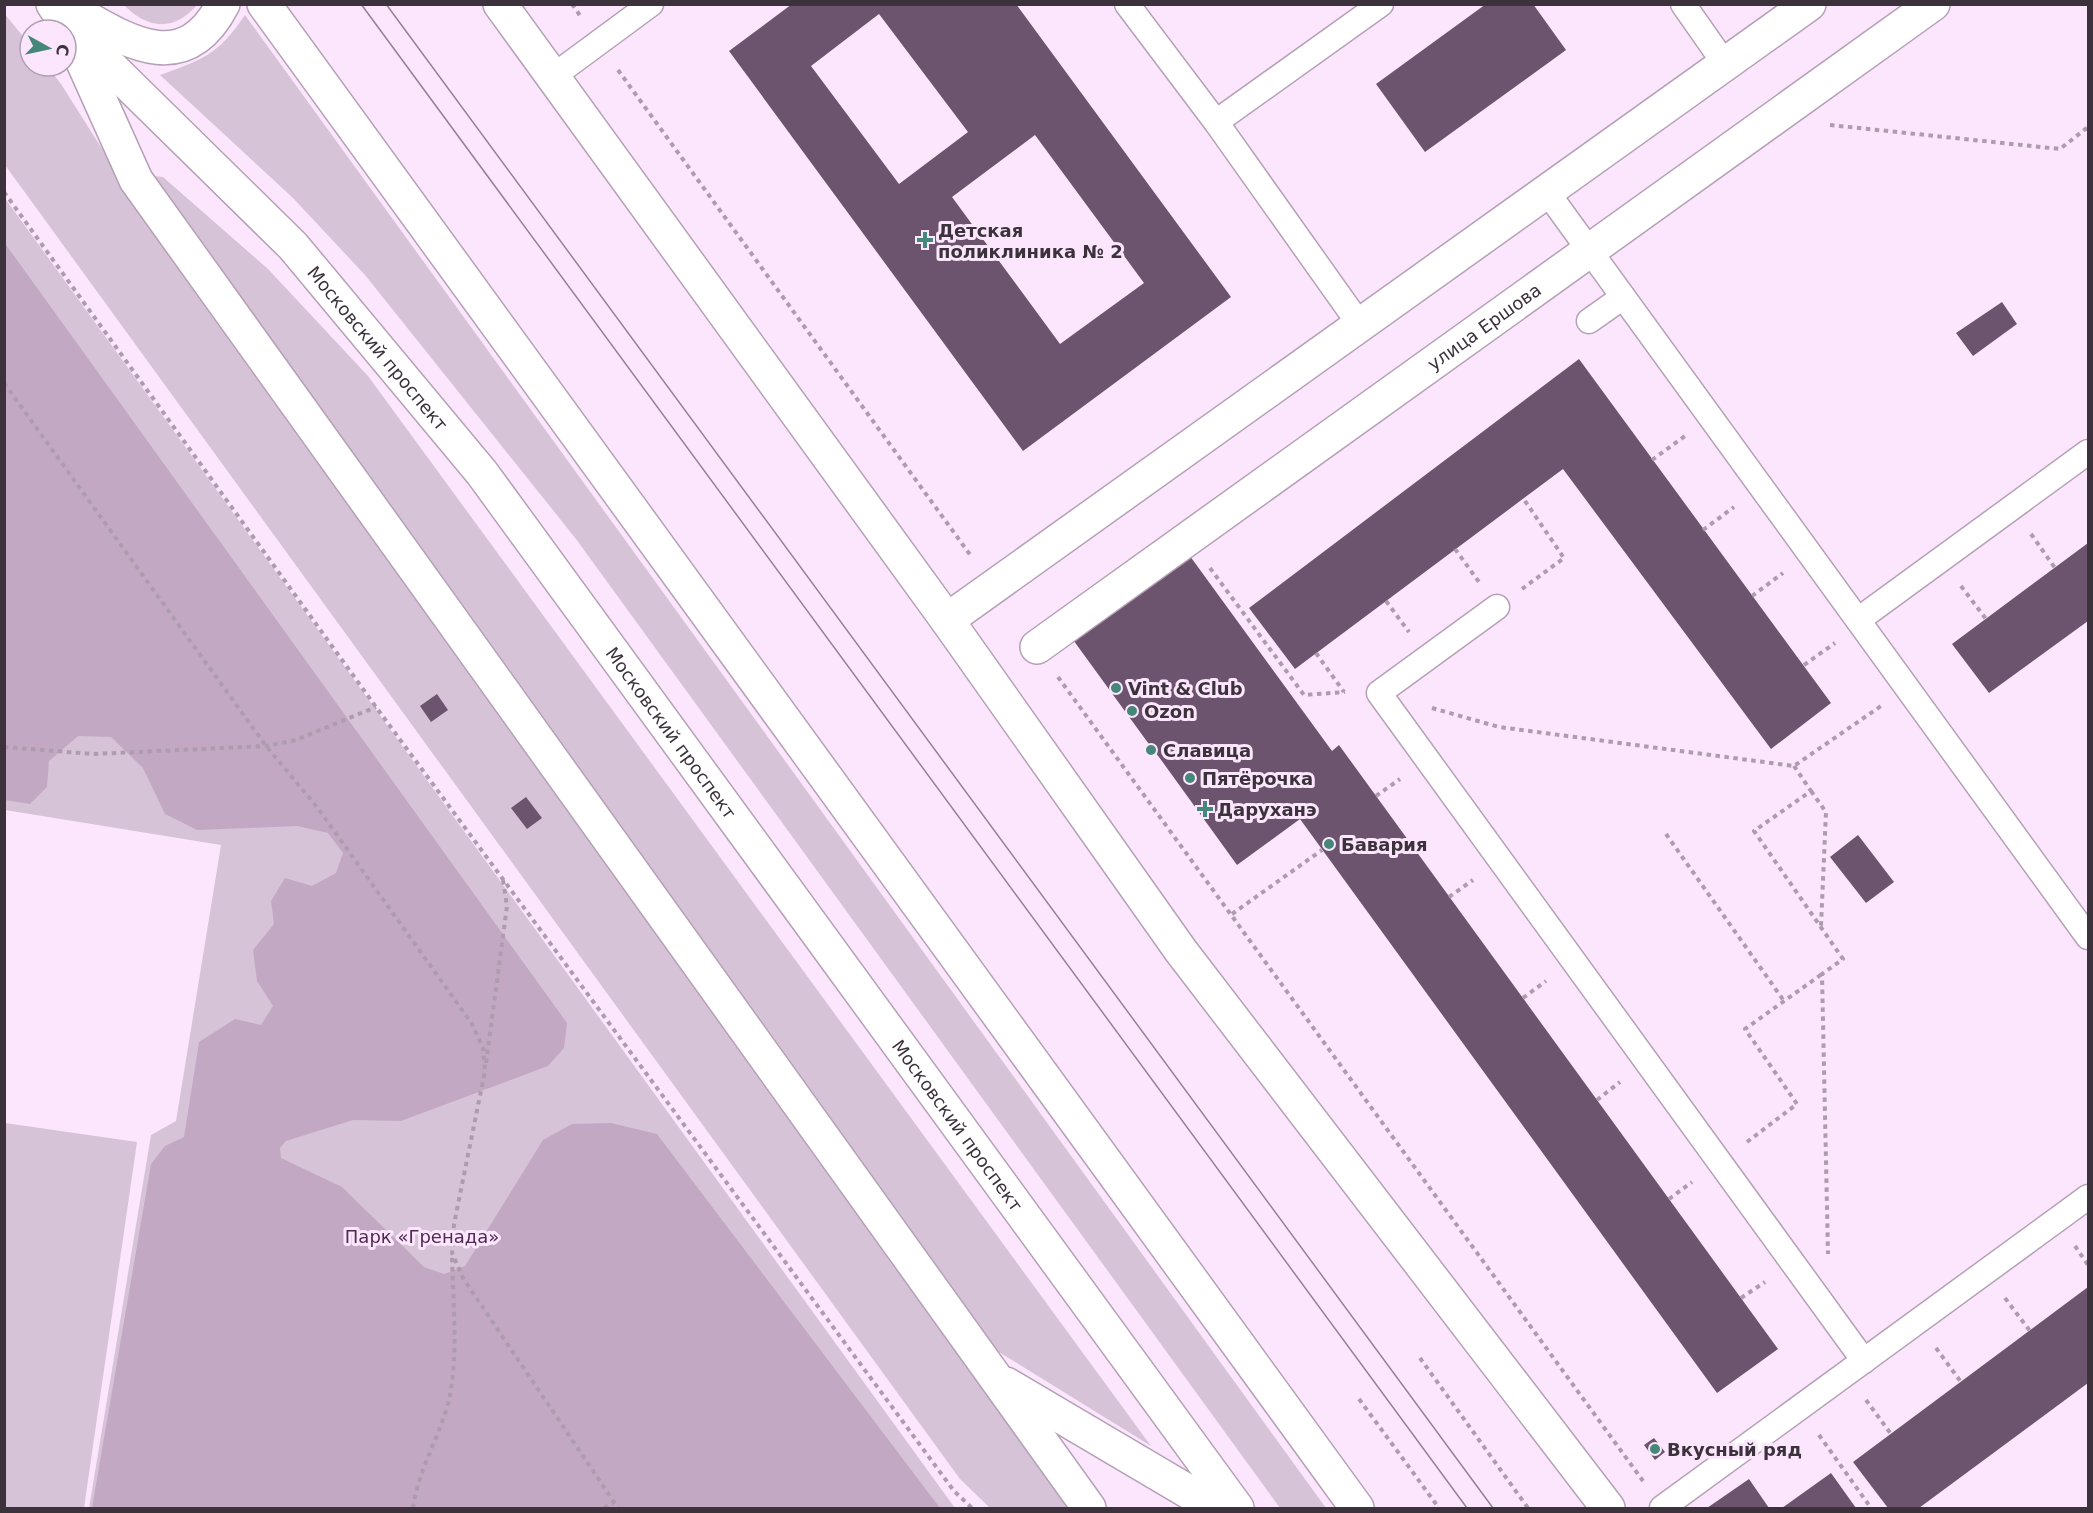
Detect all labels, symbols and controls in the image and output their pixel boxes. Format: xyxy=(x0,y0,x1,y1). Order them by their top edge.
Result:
north arrow xyxy=(18,18,78,78)
text: С xyxy=(52,43,73,57)
place label: Детская поликлиника № 2 xyxy=(938,220,1123,262)
marker: Детская поликлиника № 2 xyxy=(916,231,934,249)
street label: Московский проспект xyxy=(304,262,452,434)
street label: улица Ершова xyxy=(1423,278,1545,374)
street label: Московский проспект xyxy=(602,643,741,823)
place label: Vint & Club xyxy=(1128,678,1243,699)
marker: Vint & Club xyxy=(1109,681,1123,695)
place label: Ozon xyxy=(1144,701,1195,722)
marker: Ozon xyxy=(1125,704,1139,718)
place label: Славица xyxy=(1163,740,1251,761)
marker: Славица xyxy=(1144,743,1158,757)
place label: Пятёрочка xyxy=(1202,768,1313,789)
marker: Пятёрочка xyxy=(1183,771,1197,785)
place label: Даруханэ xyxy=(1217,799,1317,820)
marker: Даруханэ xyxy=(1198,802,1212,816)
place label: Бавария xyxy=(1341,834,1427,855)
marker: Бавария xyxy=(1322,837,1336,851)
street label: Московский проспект xyxy=(888,1035,1027,1215)
park label: Парк «Гренада» xyxy=(345,1226,499,1247)
place label: Вкусный ряд xyxy=(1667,1439,1802,1460)
marker: Вкусный ряд xyxy=(1648,1442,1662,1456)

